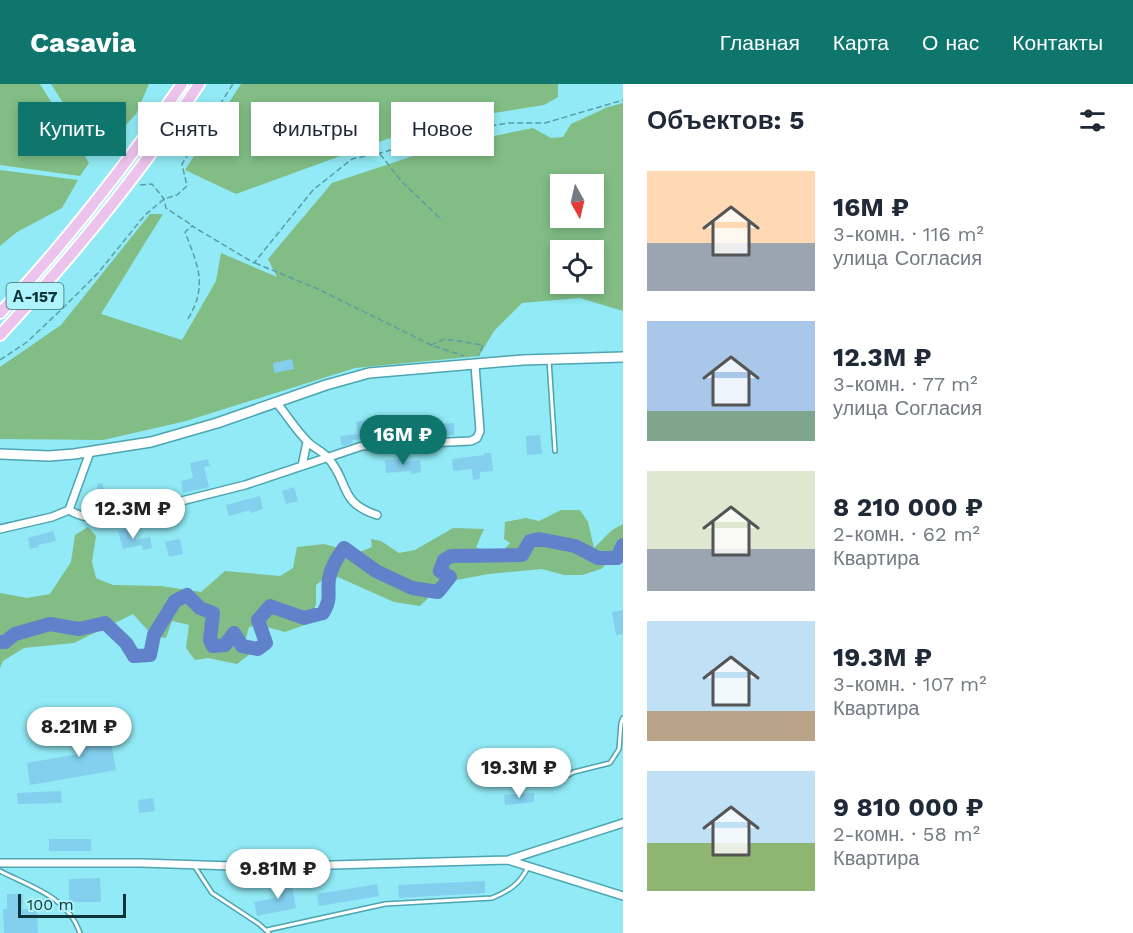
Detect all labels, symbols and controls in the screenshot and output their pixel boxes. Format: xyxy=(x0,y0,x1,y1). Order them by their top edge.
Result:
text: Casavia xyxy=(30,26,136,59)
text: Главная xyxy=(720,30,800,55)
text: Карта xyxy=(833,30,889,55)
text: О нас xyxy=(922,30,979,55)
text: Контакты xyxy=(1012,30,1103,55)
chip: Купить xyxy=(18,102,126,156)
chip: Снять xyxy=(138,102,239,156)
chip: Фильтры xyxy=(251,102,379,156)
chip: Новое xyxy=(391,102,494,156)
icon: filters xyxy=(1076,104,1109,137)
text: Объектов: 5 xyxy=(647,105,804,135)
north arrow xyxy=(550,174,604,228)
map controls xyxy=(550,174,604,294)
text: 16M ₽ xyxy=(833,192,909,222)
icon: home xyxy=(695,195,767,267)
text: 3-комн. · 116 m² xyxy=(833,222,984,246)
button: locate xyxy=(550,240,604,294)
text: улица Согласия xyxy=(833,246,982,270)
road number: А-157 xyxy=(6,283,63,309)
text: 12.3M ₽ xyxy=(833,342,932,372)
icon: home xyxy=(695,345,767,417)
text: 3-комн. · 77 m² xyxy=(833,372,977,396)
text: улица Согласия xyxy=(833,396,982,420)
pin: 16M ₽ xyxy=(361,415,445,466)
text: 16M ₽ xyxy=(374,422,432,446)
pin: 12.3M ₽ xyxy=(78,489,188,540)
text: 8 210 000 ₽ xyxy=(833,492,983,522)
icon: home xyxy=(695,495,767,567)
text: 12.3M ₽ xyxy=(95,496,171,520)
text: 2-комн. · 62 m² xyxy=(833,522,980,546)
text: Квартира xyxy=(833,546,919,570)
text: 19.3M ₽ xyxy=(833,642,932,672)
icon: home xyxy=(695,645,767,717)
text: 3-комн. · 107 m² xyxy=(833,672,986,696)
text: Квартира xyxy=(833,696,919,720)
pin: 8.21M ₽ xyxy=(24,707,134,758)
text: 8.21M ₽ xyxy=(41,714,117,738)
pin: 19.3M ₽ xyxy=(464,748,574,799)
text: 19.3M ₽ xyxy=(481,755,557,779)
text: 9 810 000 ₽ xyxy=(833,792,984,822)
icon: home xyxy=(695,795,767,867)
text: 2-комн. · 58 m² xyxy=(833,822,980,846)
text: Квартира xyxy=(833,846,919,870)
pin: 9.81M ₽ xyxy=(223,849,333,900)
text: 9.81M ₽ xyxy=(240,856,316,880)
scale bar xyxy=(18,891,126,918)
text: 100 m xyxy=(27,895,74,914)

